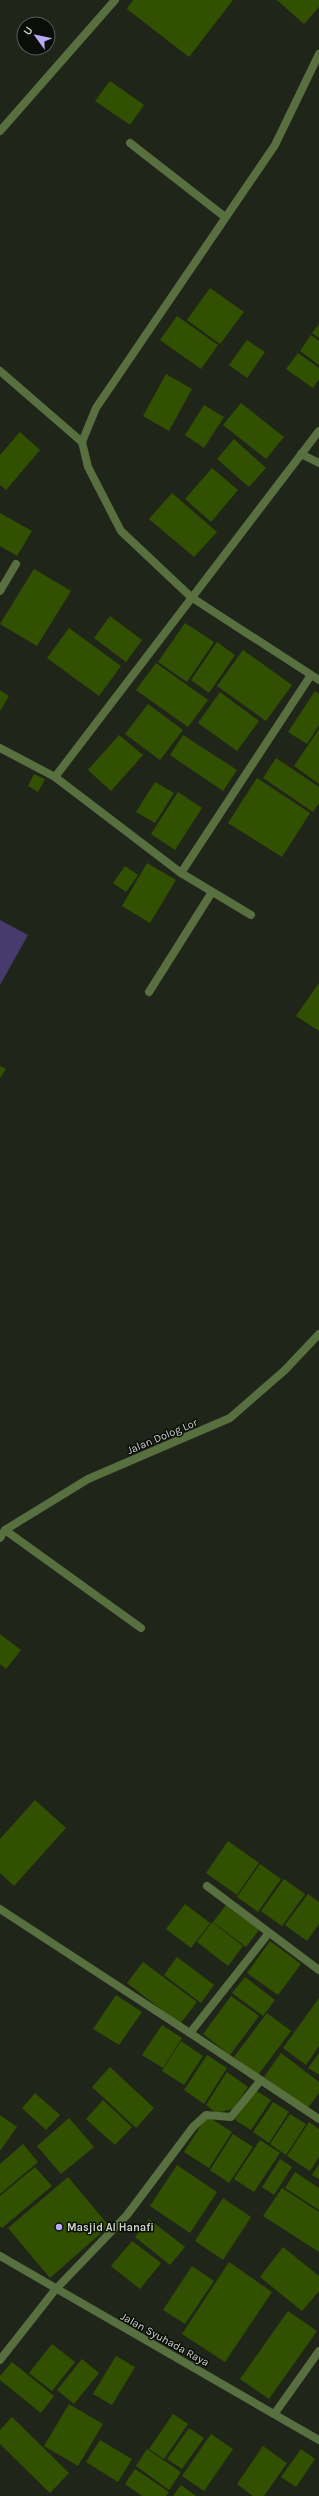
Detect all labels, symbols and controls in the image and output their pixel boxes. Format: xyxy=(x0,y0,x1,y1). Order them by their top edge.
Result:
north arrow xyxy=(16,16,56,56)
text: U xyxy=(21,24,36,38)
street label: Jalan Dolog Lor xyxy=(125,1416,199,1457)
place label: Masjid Al Hanafi xyxy=(67,2221,154,2234)
marker: Masjid Al Hanafi xyxy=(54,2222,64,2232)
street label: Jalan Syuhada Raya xyxy=(118,2310,211,2369)

